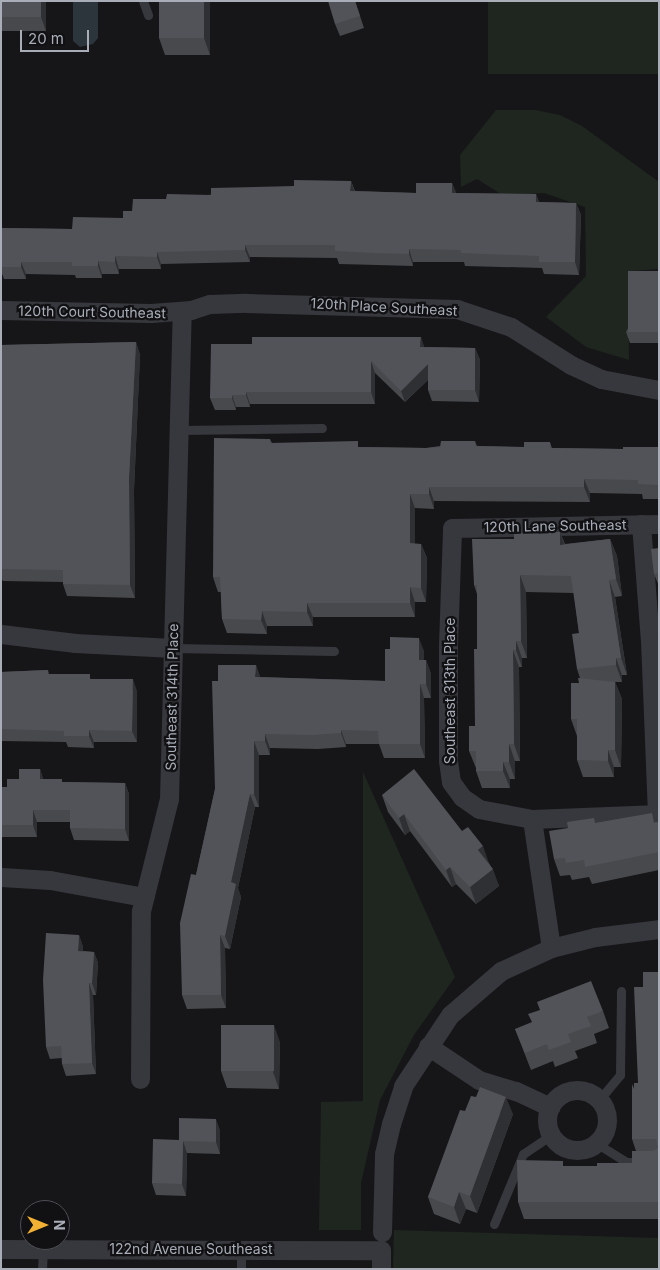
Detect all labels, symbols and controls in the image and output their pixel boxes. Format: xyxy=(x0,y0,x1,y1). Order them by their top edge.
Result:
scale bar xyxy=(22,20,91,52)
text: 20 m xyxy=(28,29,64,48)
street label: 120th Place Southeast xyxy=(310,295,458,319)
street label: 120th Court Southeast xyxy=(18,302,166,322)
street label: 120th Lane Southeast xyxy=(483,516,627,536)
street label: Southeast 313th Place xyxy=(442,618,458,764)
street label: Southeast 314th Place xyxy=(162,623,182,771)
north arrow xyxy=(20,1200,70,1250)
text: N xyxy=(51,1220,68,1230)
street label: 122nd Avenue Southeast xyxy=(109,1241,273,1257)

